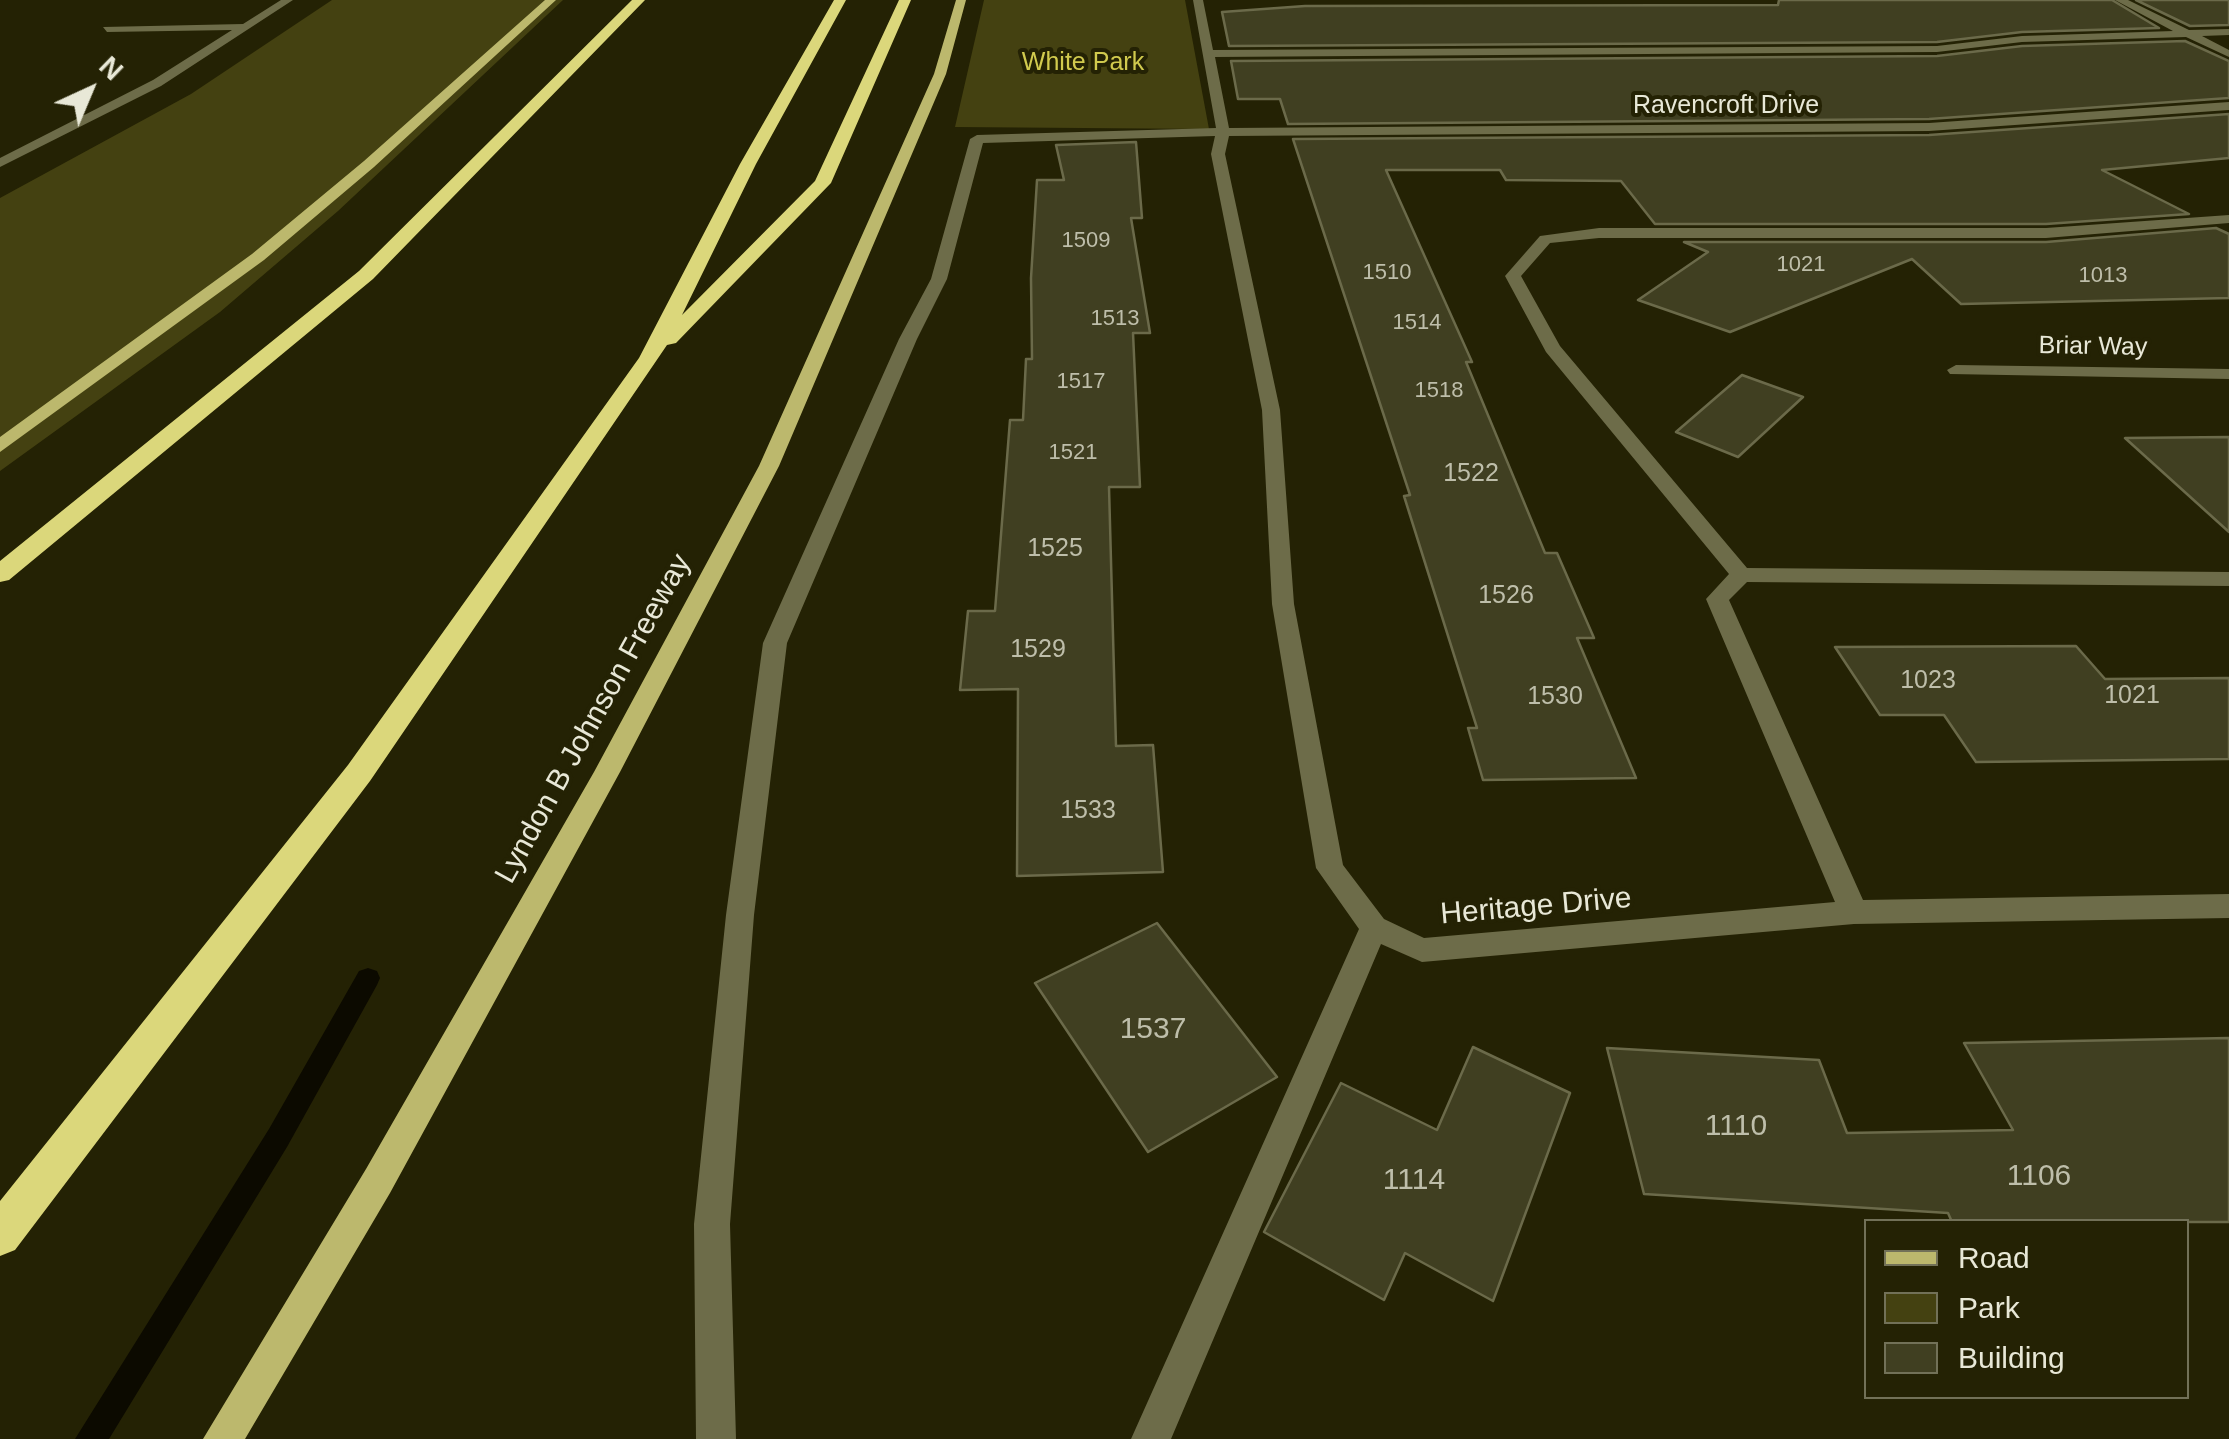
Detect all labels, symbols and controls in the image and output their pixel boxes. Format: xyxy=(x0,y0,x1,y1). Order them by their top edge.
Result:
north arrow xyxy=(40,40,140,140)
park label: White Park xyxy=(1022,48,1144,78)
text: N xyxy=(93,50,129,86)
street label: Ravencroft Drive xyxy=(1633,91,1819,121)
house number: 1509 xyxy=(1062,228,1110,254)
house number: 1021 xyxy=(1777,252,1825,278)
house number: 1510 xyxy=(1363,260,1411,286)
house number: 1013 xyxy=(2079,263,2127,289)
house number: 1513 xyxy=(1091,306,1139,332)
house number: 1514 xyxy=(1393,310,1441,336)
street label: Briar Way xyxy=(2038,331,2148,363)
house number: 1517 xyxy=(1057,369,1105,395)
house number: 1518 xyxy=(1415,378,1463,404)
house number: 1521 xyxy=(1049,440,1097,466)
house number: 1522 xyxy=(1443,459,1499,489)
house number: 1525 xyxy=(1027,534,1083,564)
street label: Lyndon B Johnson Freeway xyxy=(488,548,700,890)
house number: 1526 xyxy=(1478,581,1534,611)
house number: 1529 xyxy=(1010,635,1066,665)
house number: 1023 xyxy=(1900,666,1956,696)
house number: 1021 xyxy=(2104,681,2160,711)
house number: 1530 xyxy=(1527,682,1583,712)
house number: 1533 xyxy=(1060,796,1116,826)
street label: Heritage Drive xyxy=(1439,881,1633,933)
house number: 1537 xyxy=(1120,1012,1186,1048)
house number: 1110 xyxy=(1705,1109,1767,1145)
house number: 1106 xyxy=(2007,1159,2071,1195)
house number: 1114 xyxy=(1383,1163,1445,1199)
legend xyxy=(1864,1219,2189,1399)
text: Road xyxy=(1958,1241,2030,1274)
text: Park xyxy=(1958,1291,2020,1324)
text: Building xyxy=(1958,1341,2065,1374)

